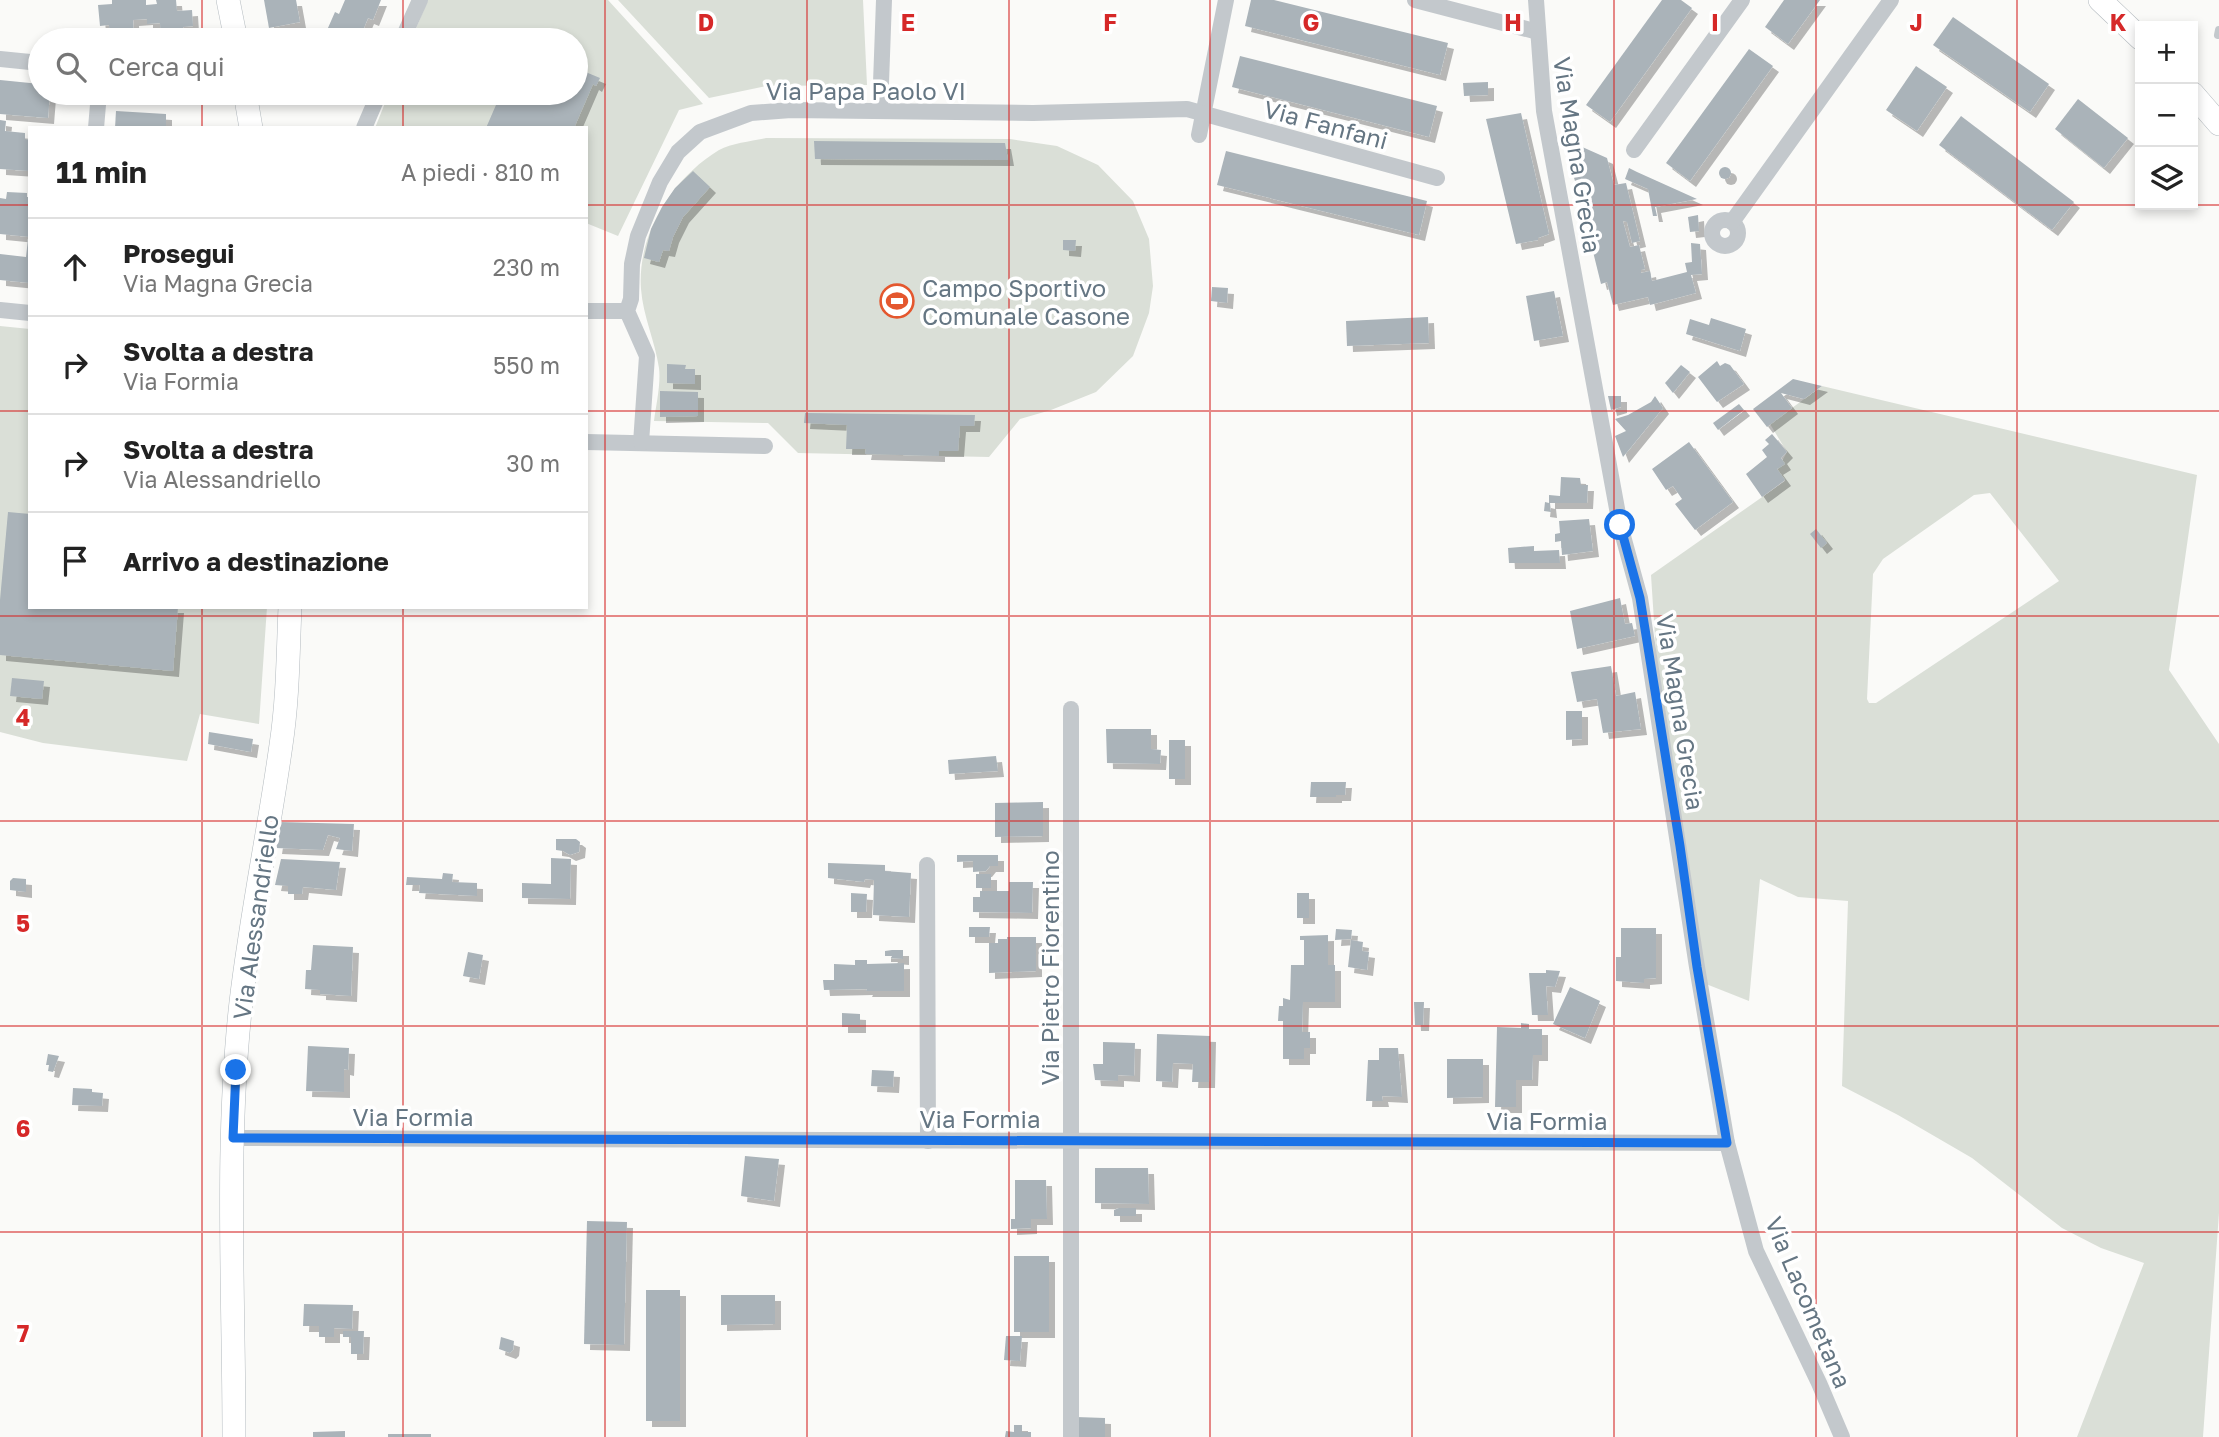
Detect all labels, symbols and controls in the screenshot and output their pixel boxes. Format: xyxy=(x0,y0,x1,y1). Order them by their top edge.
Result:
text: D xyxy=(698,8,714,36)
text: E xyxy=(901,8,915,36)
text: F xyxy=(1103,8,1117,36)
text: G xyxy=(1303,8,1319,36)
text: H xyxy=(1504,8,1522,36)
text: I xyxy=(1711,8,1719,36)
text: J xyxy=(1909,8,1923,36)
text: K xyxy=(2110,8,2127,36)
map controls xyxy=(2135,21,2198,210)
button: + xyxy=(2135,21,2198,84)
search box xyxy=(28,28,588,105)
icon: search xyxy=(52,48,90,86)
text: Cerca qui xyxy=(108,51,225,82)
street label: Via Magna Grecia xyxy=(1548,55,1608,255)
street label: Via Papa Paolo VI xyxy=(766,76,966,105)
button: − xyxy=(2135,84,2198,147)
street label: Via Fanfani xyxy=(1261,94,1391,154)
button: layers xyxy=(2135,147,2198,210)
text: 11 min xyxy=(56,154,147,190)
text: A piedi · 810 m xyxy=(401,158,560,186)
text: Prosegui xyxy=(123,238,234,269)
icon: ahead xyxy=(56,248,94,286)
text: 230 m xyxy=(493,253,560,281)
text: Via Magna Grecia xyxy=(123,269,313,297)
place label: Campo Sportivo Comunale Casone xyxy=(922,273,1130,330)
sports icon: Campo Sportivo Comunale Casone xyxy=(878,282,916,320)
text: Svolta a destra xyxy=(123,336,314,367)
icon: right xyxy=(56,346,94,384)
text: 550 m xyxy=(493,351,560,379)
text: Via Formia xyxy=(123,367,239,395)
text: Svolta a destra xyxy=(123,434,314,465)
icon: right xyxy=(56,444,94,482)
text: 30 m xyxy=(506,449,560,477)
text: Via Alessandriello xyxy=(123,465,321,493)
route start xyxy=(1604,509,1635,540)
icon: arrive xyxy=(56,542,94,580)
text: Arrivo a destinazione xyxy=(123,546,389,577)
street label: Via Magna Grecia xyxy=(1651,612,1711,812)
text: 4 xyxy=(16,703,30,731)
street label: Via Alessandriello xyxy=(226,813,284,1021)
street label: Via Pietro Fiorentino xyxy=(1035,850,1064,1086)
text: 5 xyxy=(16,909,30,937)
route end xyxy=(220,1054,251,1085)
street label: Via Formia xyxy=(352,1102,474,1131)
street label: Via Formia xyxy=(919,1104,1041,1133)
street label: Via Formia xyxy=(1486,1106,1608,1135)
text: 6 xyxy=(16,1114,30,1142)
street label: Via Lacometana xyxy=(1760,1212,1858,1392)
text: 7 xyxy=(17,1319,29,1347)

